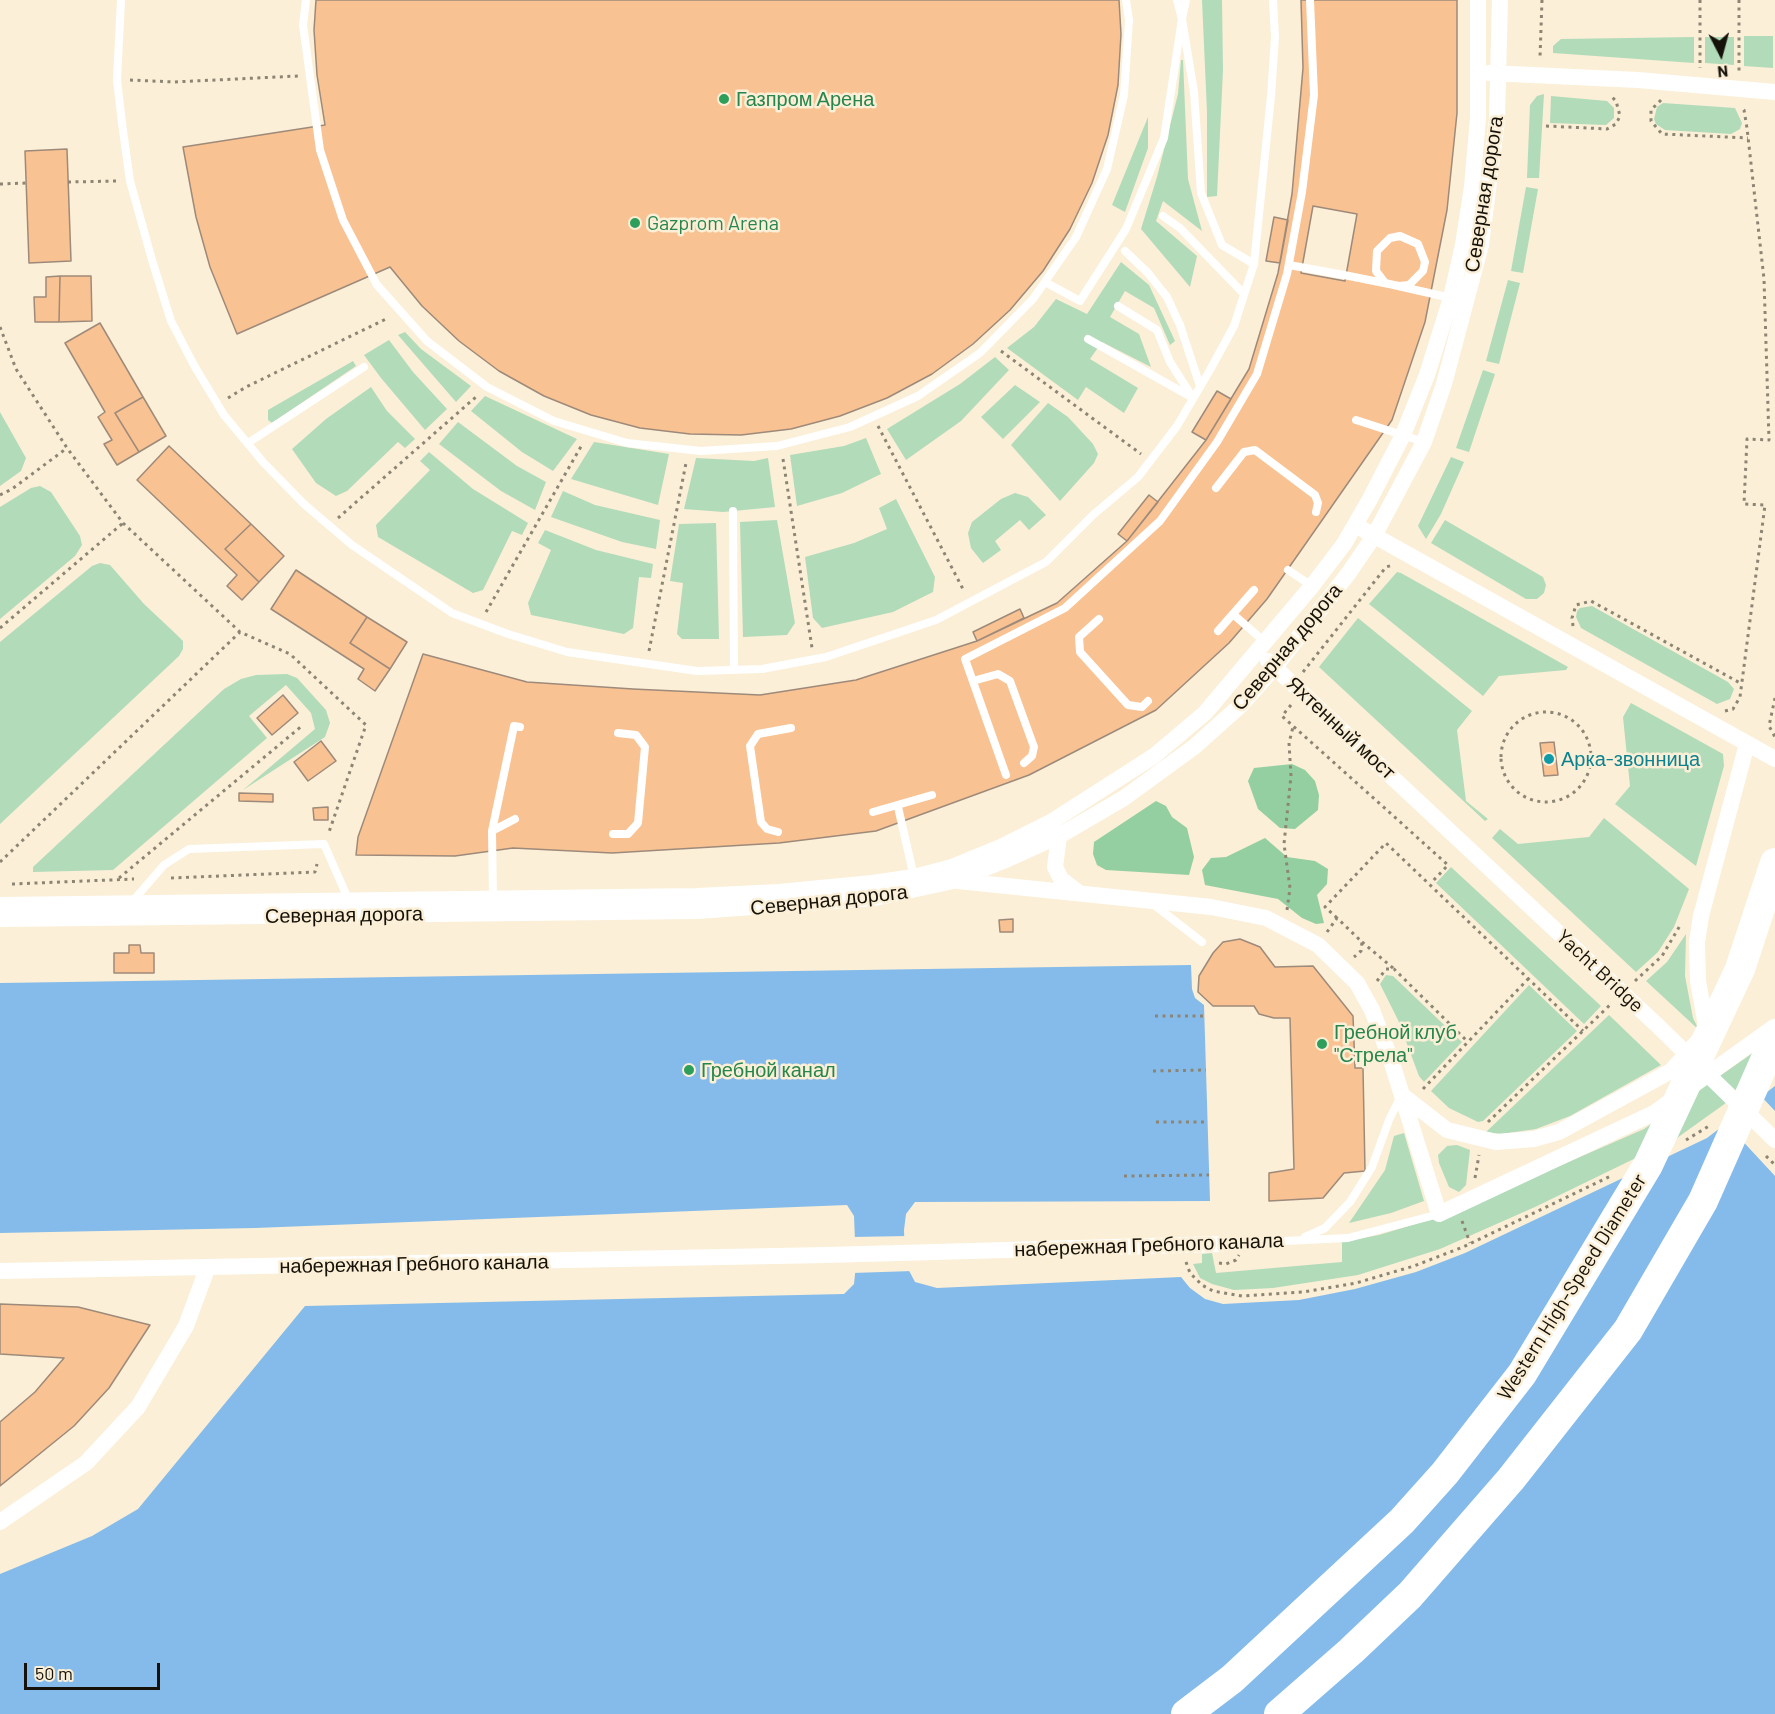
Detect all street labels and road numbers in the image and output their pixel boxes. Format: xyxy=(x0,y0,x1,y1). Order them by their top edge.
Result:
street label: Северная дорога xyxy=(1460,114,1508,274)
street label: Северная дорога xyxy=(1227,579,1347,715)
street label: Яхтенный мост xyxy=(1282,672,1400,784)
street label: Северная дорога xyxy=(749,880,909,920)
street label: Северная дорога xyxy=(265,902,423,928)
street label: Yacht Bridge xyxy=(1551,925,1649,1017)
street label: Western High-Speed Diameter xyxy=(1492,1170,1652,1404)
street label: набережная Гребного канала xyxy=(1014,1228,1284,1262)
street label: набережная Гребного канала xyxy=(279,1250,549,1278)

